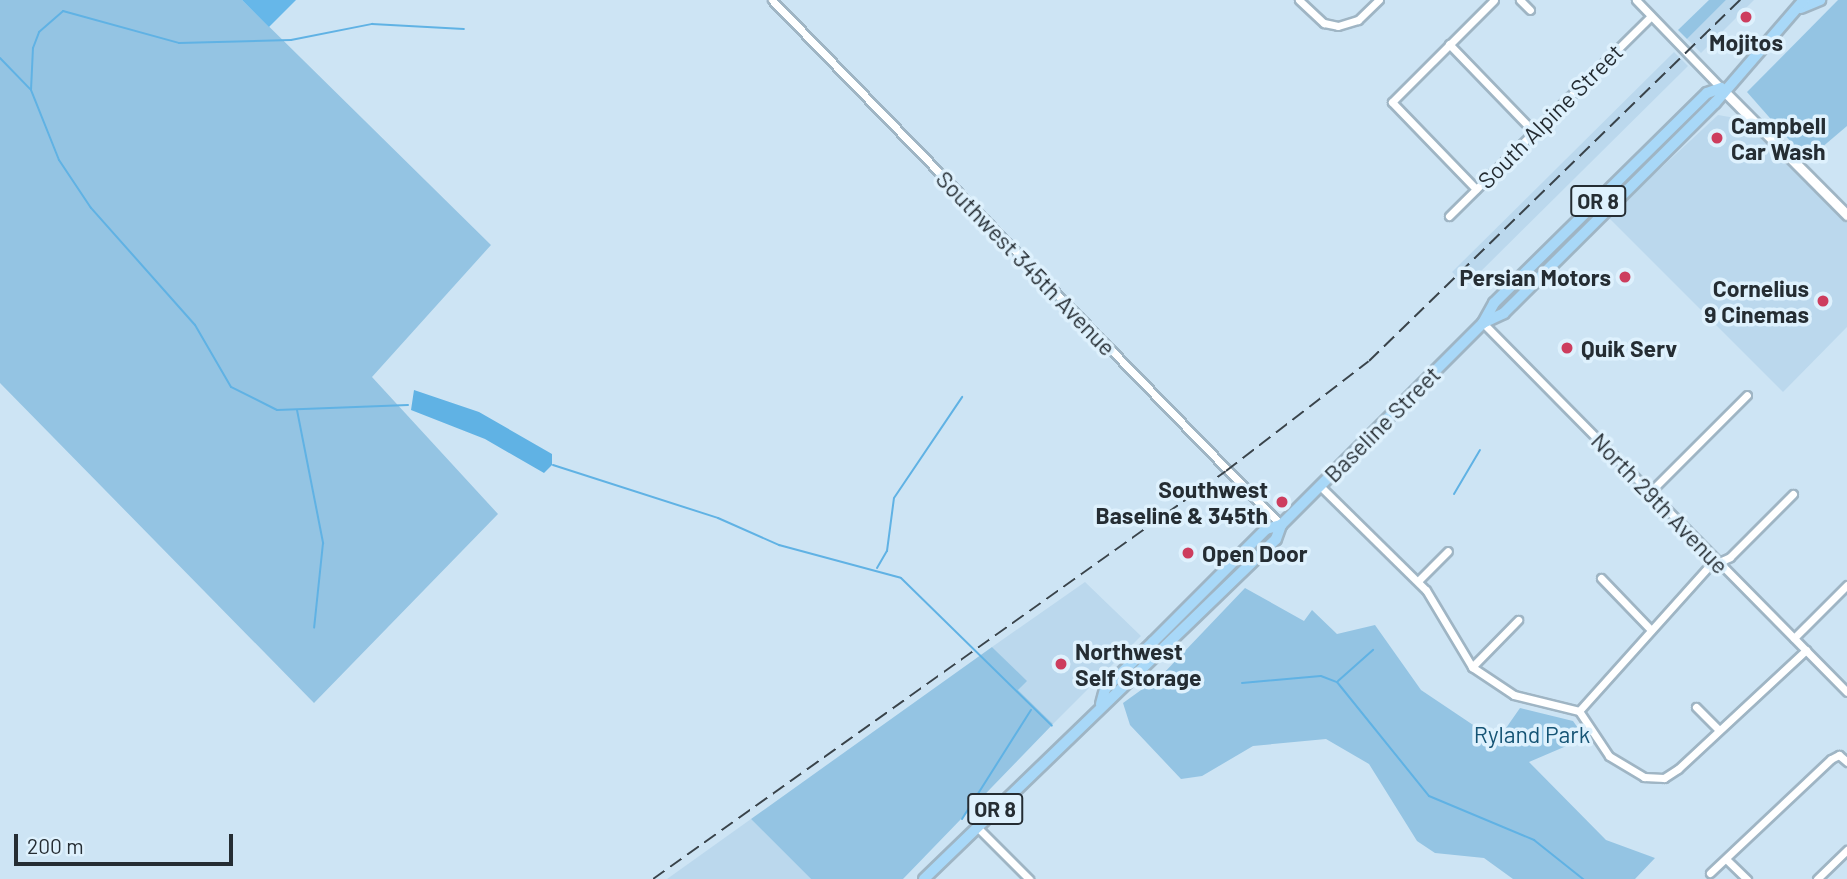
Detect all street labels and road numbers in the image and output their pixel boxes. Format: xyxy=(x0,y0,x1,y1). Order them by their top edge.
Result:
street label: South Alpine Street xyxy=(1472,38,1628,194)
street label: Southwest 345th Avenue xyxy=(931,165,1121,361)
road number: OR 8 xyxy=(1570,184,1626,218)
street label: Baseline Street xyxy=(1318,360,1446,488)
street label: North 29th Avenue xyxy=(1586,427,1734,579)
road number: OR 8 xyxy=(967,792,1023,826)

